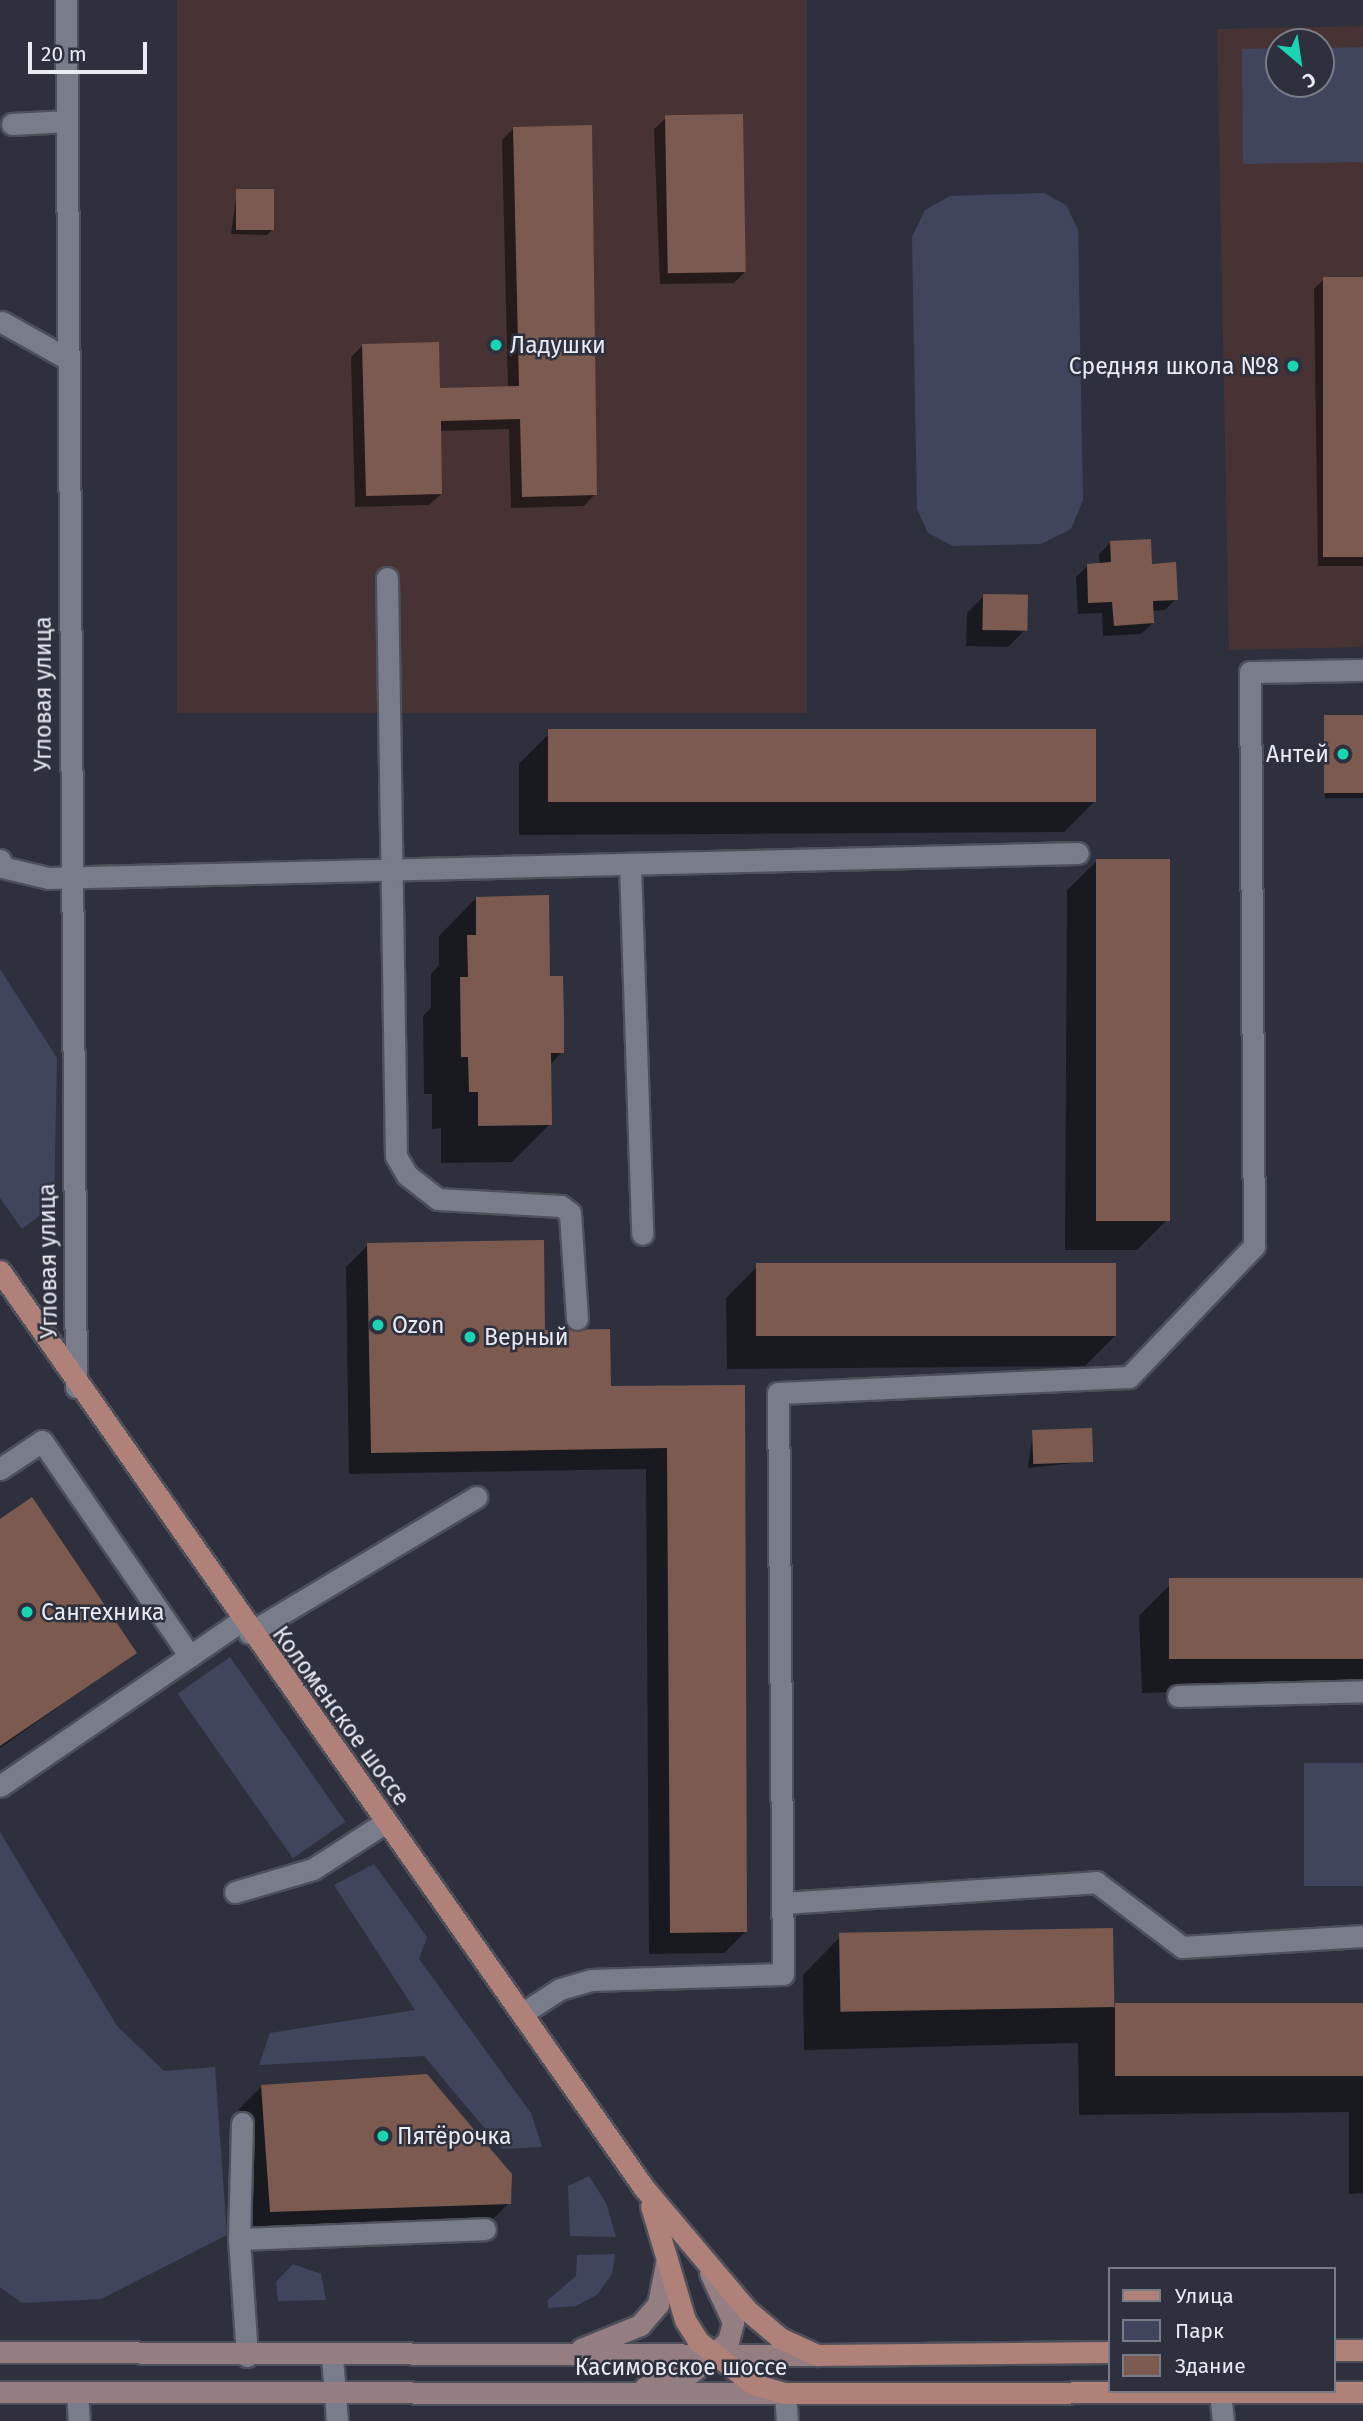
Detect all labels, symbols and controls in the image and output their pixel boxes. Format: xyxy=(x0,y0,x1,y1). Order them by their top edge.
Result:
scale bar xyxy=(32,28,150,72)
north arrow xyxy=(1265,28,1335,98)
text: 20 m xyxy=(41,41,87,67)
text: С xyxy=(1299,67,1320,93)
place label: Ладушки xyxy=(510,331,606,359)
marker: Ладушки xyxy=(488,337,504,353)
place label: Средняя школа №8 xyxy=(1069,352,1279,380)
marker: Средняя школа №8 xyxy=(1285,358,1301,374)
street label: Угловая улица xyxy=(29,616,57,772)
place label: Антей xyxy=(1266,740,1329,768)
marker: Антей xyxy=(1335,746,1351,762)
street label: Угловая улица xyxy=(33,1183,63,1339)
place label: Ozon xyxy=(392,1311,444,1339)
marker: Ozon xyxy=(370,1317,386,1333)
place label: Верный xyxy=(484,1323,569,1351)
marker: Верный xyxy=(462,1329,478,1345)
place label: Сантехника xyxy=(41,1598,165,1626)
marker: Сантехника xyxy=(19,1604,35,1620)
street label: Коломенское шоссе xyxy=(267,1621,415,1811)
place label: Пятёрочка xyxy=(397,2122,511,2150)
marker: Пятёрочка xyxy=(375,2128,391,2144)
legend xyxy=(1108,2267,1335,2393)
text: Улица xyxy=(1175,2283,1234,2309)
text: Парк xyxy=(1175,2318,1224,2344)
street label: Касимовское шоссе xyxy=(575,2353,787,2381)
text: Здание xyxy=(1175,2353,1246,2379)

